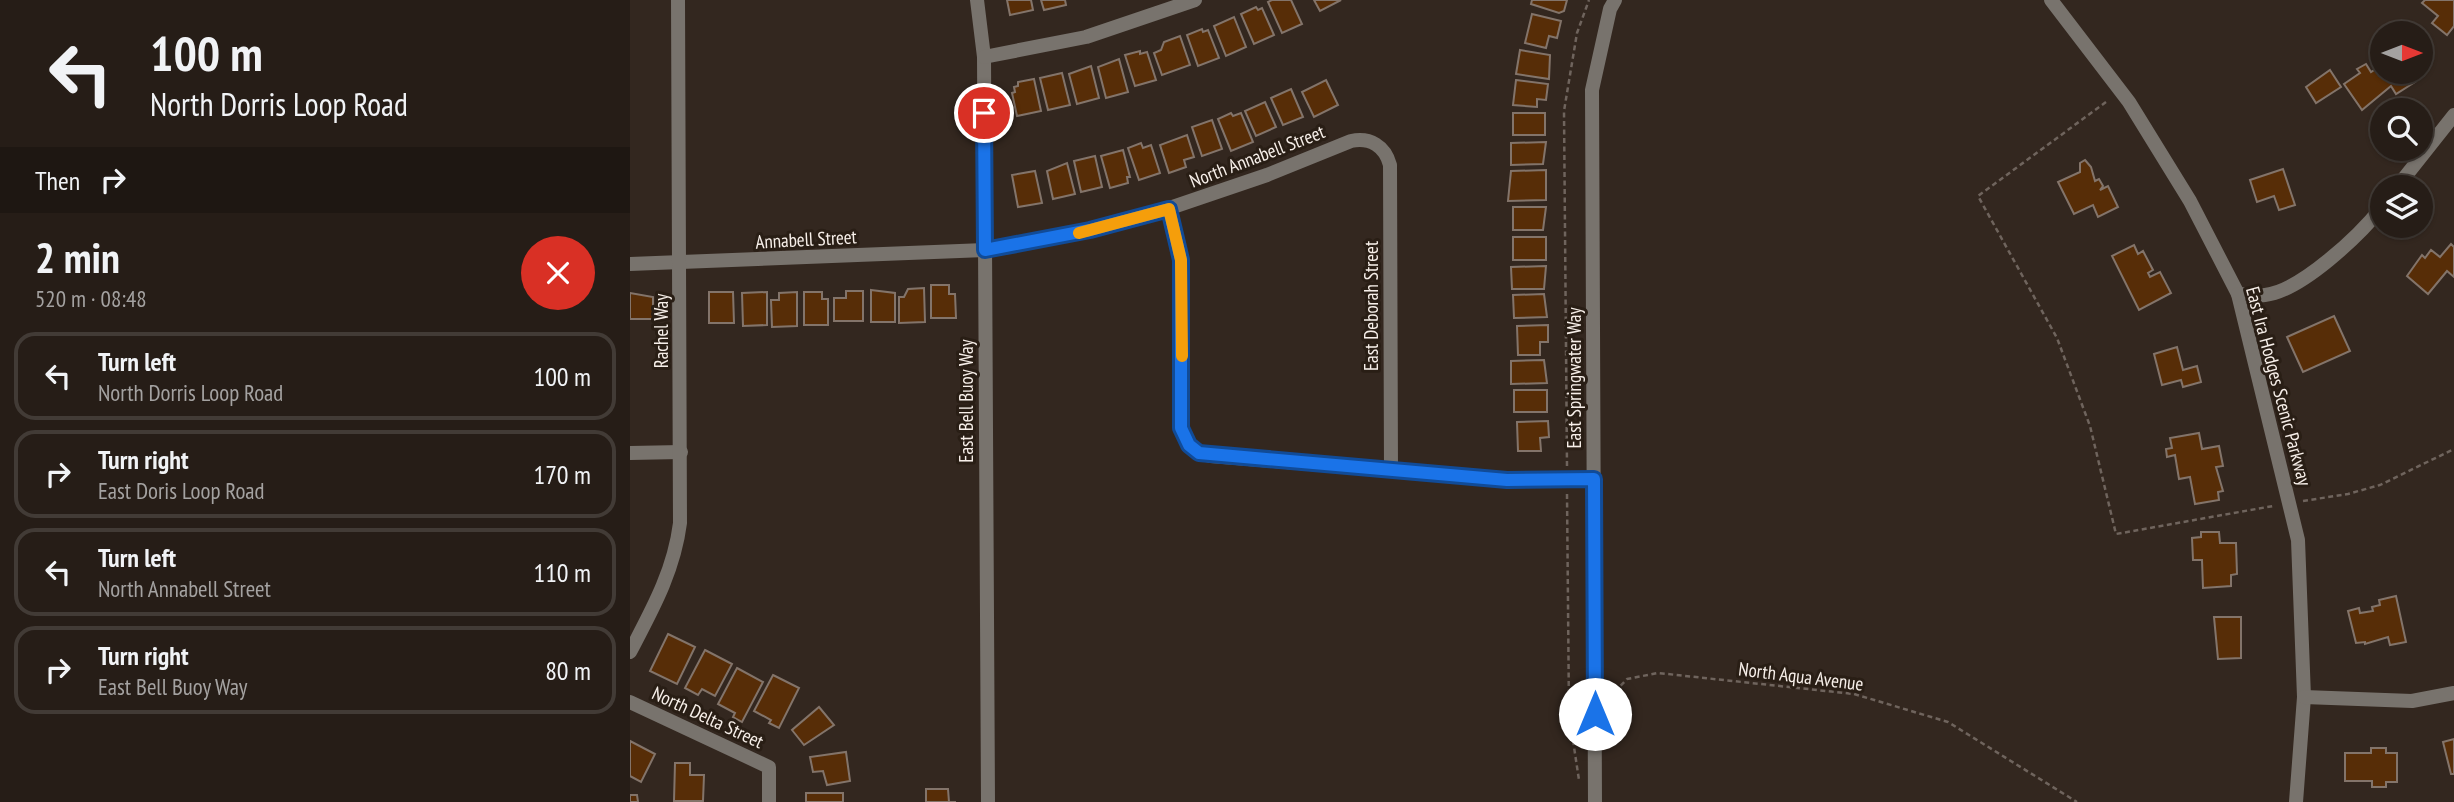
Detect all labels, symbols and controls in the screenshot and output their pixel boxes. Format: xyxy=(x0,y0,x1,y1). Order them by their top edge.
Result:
text: 100 m xyxy=(150,21,263,85)
north arrow xyxy=(2370,21,2432,84)
map controls xyxy=(2370,21,2433,238)
icon: left xyxy=(35,28,126,119)
text: North Dorris Loop Road xyxy=(150,83,408,125)
pin xyxy=(954,83,1014,143)
icon: arrive xyxy=(965,94,1003,132)
button: search xyxy=(2370,98,2433,161)
street label: North Annabell Street xyxy=(1186,119,1329,193)
icon: right xyxy=(94,161,132,199)
text: Then xyxy=(35,164,80,197)
button: layers xyxy=(2370,175,2433,238)
street label: Annabell Street xyxy=(755,224,858,254)
text: 2 min xyxy=(35,230,120,285)
button: close xyxy=(521,236,595,310)
street label: East Deborah Street xyxy=(1359,240,1383,371)
text: 520 m · 08:48 xyxy=(35,284,147,313)
street label: East Ira Hodges Scenic Parkway xyxy=(2241,284,2317,489)
street label: Rachel Way xyxy=(649,293,673,368)
street label: East Springwater Way xyxy=(1562,307,1586,449)
street label: East Bell Buoy Way xyxy=(954,338,978,463)
text: Turn left xyxy=(98,345,176,378)
icon: left xyxy=(39,357,77,395)
text: 100 m xyxy=(533,360,591,393)
text: North Dorris Loop Road xyxy=(98,378,283,407)
text: Turn right xyxy=(98,443,189,476)
icon: right xyxy=(39,455,77,493)
text: 170 m xyxy=(533,458,591,491)
text: East Doris Loop Road xyxy=(98,476,265,505)
text: Turn left xyxy=(98,541,176,574)
icon: left xyxy=(39,553,77,591)
text: 110 m xyxy=(533,556,591,589)
text: North Annabell Street xyxy=(98,574,271,603)
text: Turn right xyxy=(98,639,189,672)
icon: right xyxy=(39,651,77,689)
text: 80 m xyxy=(545,654,591,687)
street label: North Aqua Avenue xyxy=(1737,656,1865,696)
text: East Bell Buoy Way xyxy=(98,672,248,701)
position arrow xyxy=(1558,677,1632,751)
street label: North Delta Street xyxy=(648,681,768,754)

